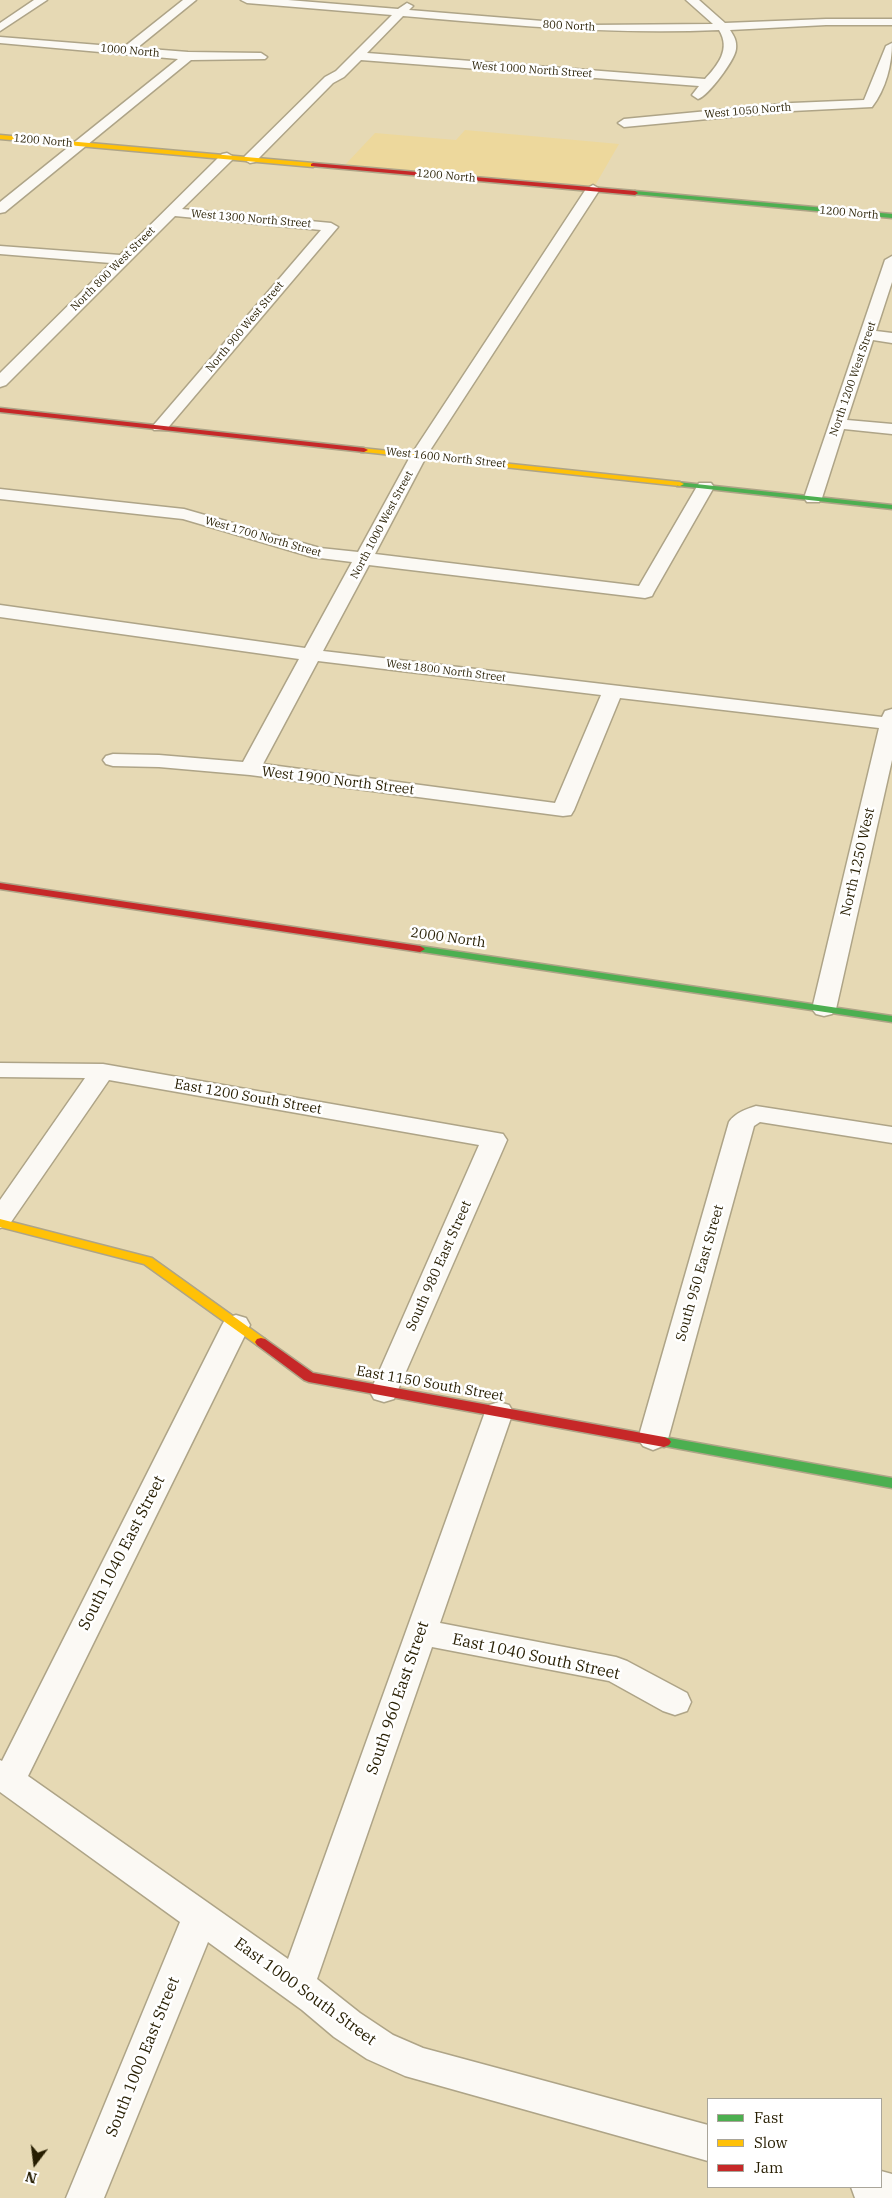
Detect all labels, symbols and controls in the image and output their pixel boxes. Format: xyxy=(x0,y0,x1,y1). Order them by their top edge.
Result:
street label: 800 North xyxy=(542,18,596,34)
street label: 1000 North xyxy=(100,42,160,60)
street label: West 1000 North Street xyxy=(471,59,593,81)
street label: West 1050 North xyxy=(704,101,792,121)
street label: 1200 North xyxy=(13,132,73,150)
street label: 1200 North xyxy=(416,167,476,185)
street label: 1200 North xyxy=(819,204,879,222)
street label: West 1300 North Street xyxy=(190,207,312,231)
street label: North 800 West Street xyxy=(68,224,158,314)
street label: North 900 West Street xyxy=(203,279,287,375)
street label: North 1200 West Street xyxy=(827,320,879,438)
street label: West 1600 North Street xyxy=(385,445,507,471)
street label: North 1000 West Street xyxy=(348,469,416,581)
street label: West 1700 North Street xyxy=(203,514,323,560)
street label: West 1800 North Street xyxy=(385,657,507,685)
street label: West 1900 North Street xyxy=(261,763,415,799)
street label: North 1250 West xyxy=(837,806,879,918)
street label: 2000 North xyxy=(409,924,487,952)
street label: East 1200 South Street xyxy=(173,1076,323,1118)
street label: South 980 East Street xyxy=(403,1198,475,1334)
street label: South 950 East Street xyxy=(672,1203,728,1343)
street label: East 1150 South Street xyxy=(355,1363,505,1405)
street label: South 1040 East Street xyxy=(75,1473,169,1633)
street label: South 960 East Street xyxy=(363,1619,433,1777)
street label: East 1040 South Street xyxy=(450,1630,622,1684)
street label: East 1000 South Street xyxy=(230,1934,380,2050)
street label: South 1000 East Street xyxy=(102,1974,184,2140)
legend xyxy=(707,2098,882,2188)
text: Fast xyxy=(754,2108,784,2127)
text: Slow xyxy=(754,2133,787,2152)
north arrow xyxy=(10,2138,60,2188)
text: Jam xyxy=(754,2158,783,2177)
text: N xyxy=(23,2167,39,2188)

